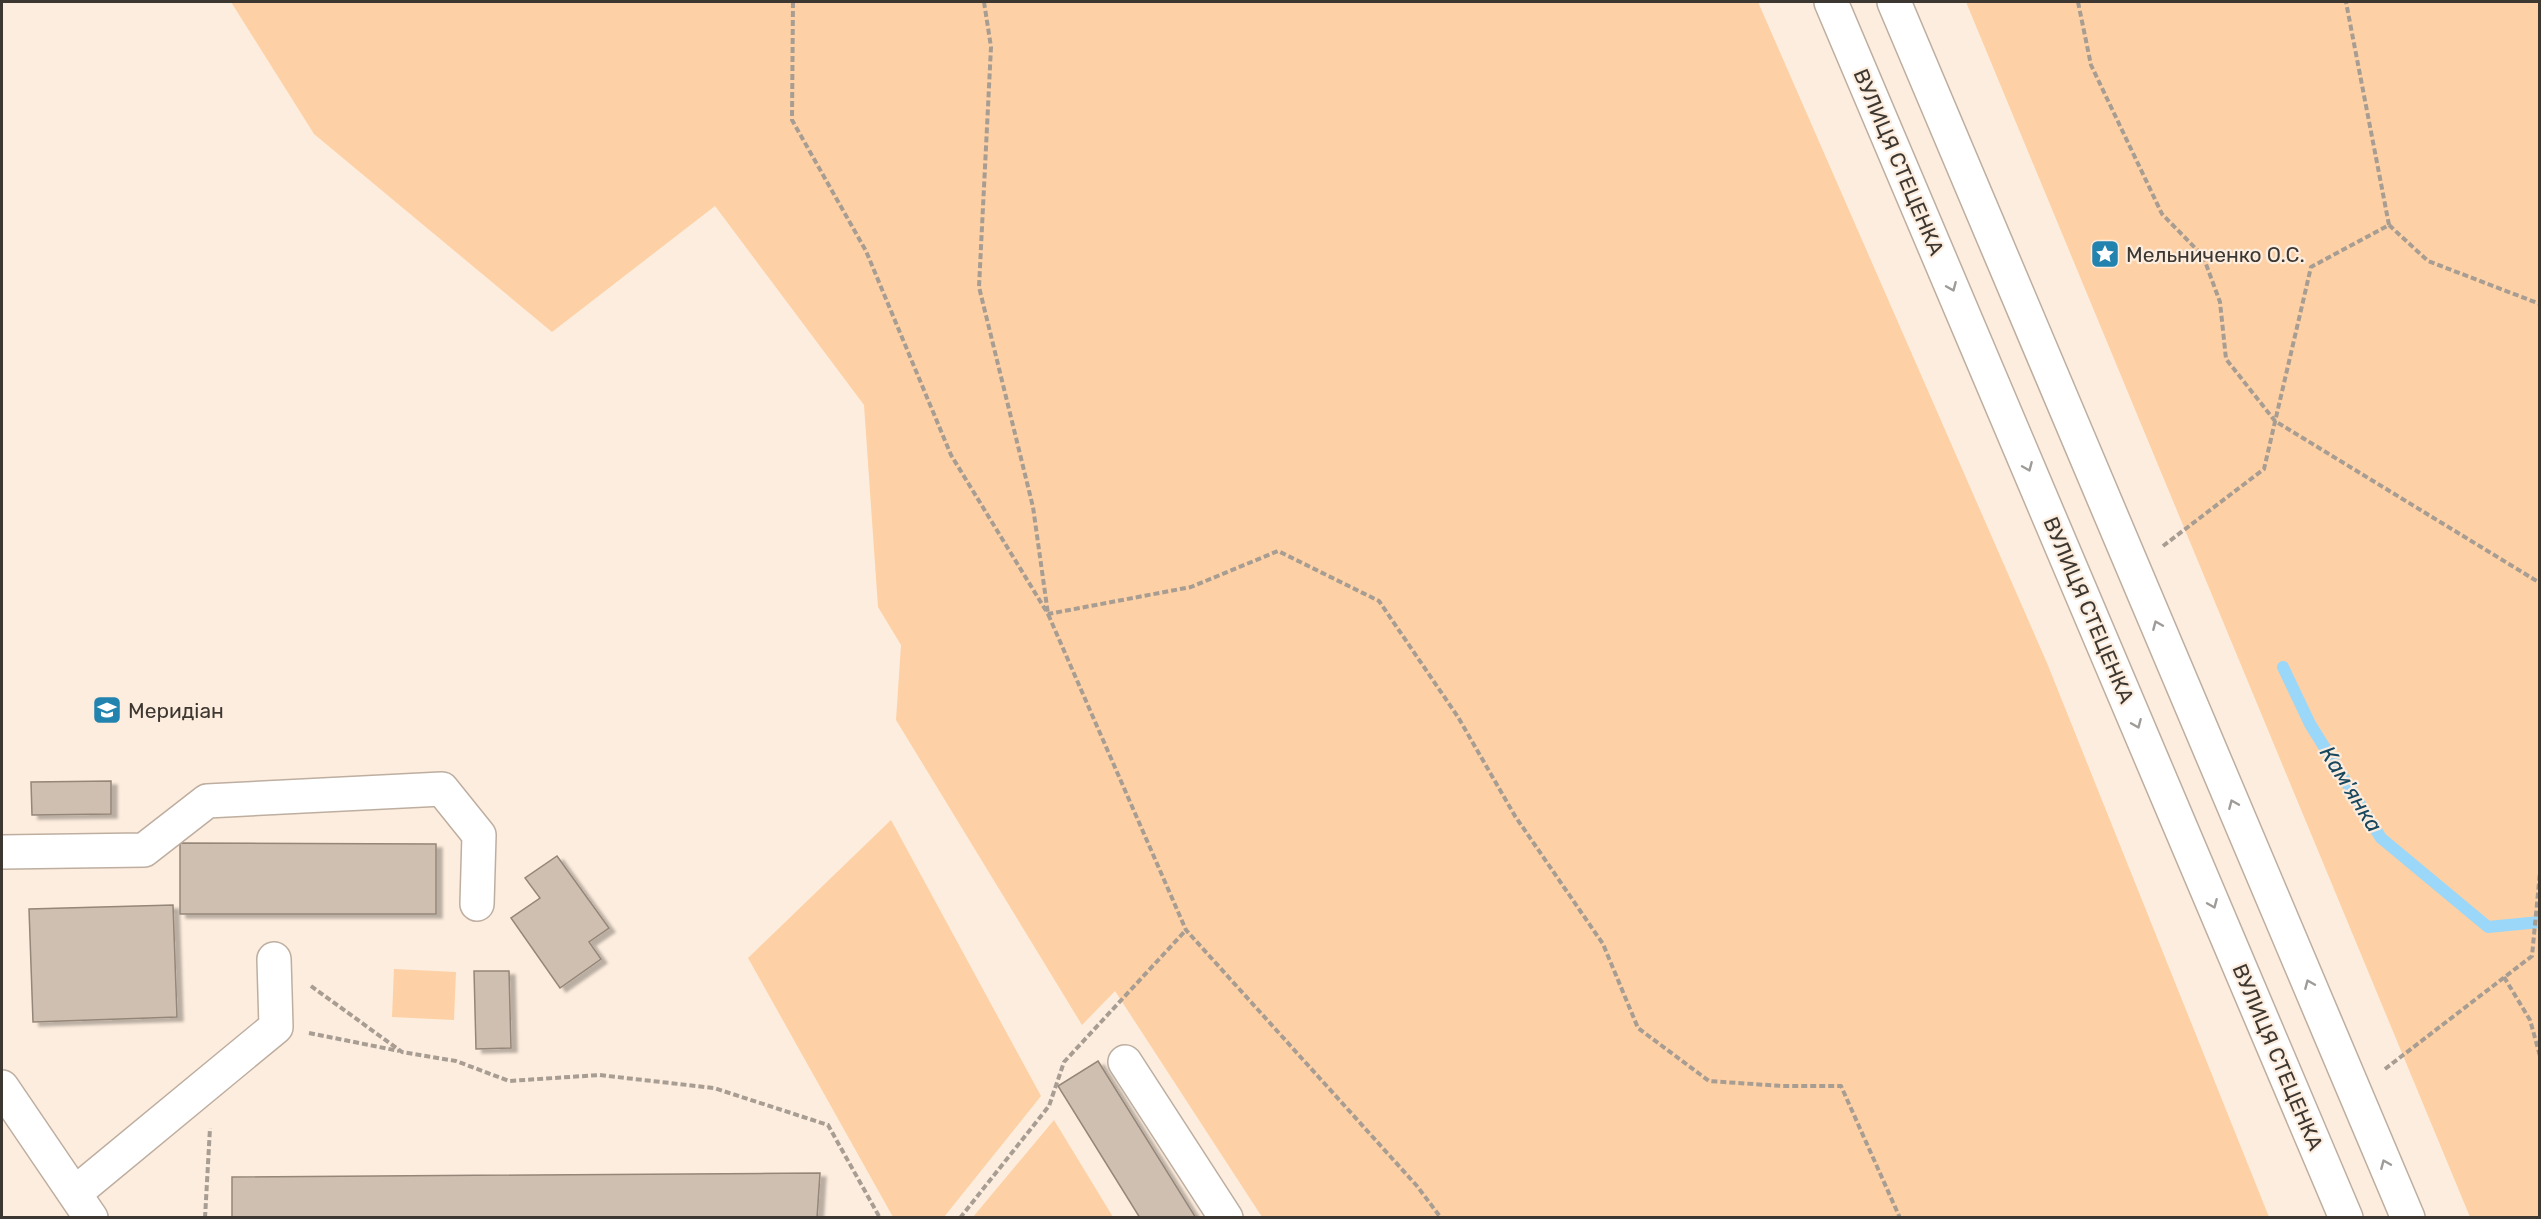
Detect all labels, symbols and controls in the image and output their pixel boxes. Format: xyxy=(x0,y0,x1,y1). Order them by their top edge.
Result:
street label: ВУЛИЦЯ СТЕЦЕНКА xyxy=(1848,65,1950,259)
place icon: Мельниченко О.С. xyxy=(2089,238,2121,270)
place label: Мельниченко О.С. xyxy=(2126,242,2305,267)
one-way arrow xyxy=(1945,281,1957,292)
one-way arrow xyxy=(2021,461,2033,472)
street label: ВУЛИЦЯ СТЕЦЕНКА xyxy=(2038,513,2140,707)
one-way arrow xyxy=(2152,620,2164,631)
school or university icon: Меридіан xyxy=(91,694,123,726)
place label: Меридіан xyxy=(128,698,224,723)
one-way arrow xyxy=(2130,718,2142,729)
water label: Кам'янка xyxy=(2314,741,2388,837)
one-way arrow xyxy=(2228,800,2240,811)
one-way arrow xyxy=(2206,897,2218,908)
street label: ВУЛИЦЯ СТЕЦЕНКА xyxy=(2227,960,2329,1154)
one-way arrow xyxy=(2304,979,2316,990)
one-way arrow xyxy=(2380,1159,2392,1170)

